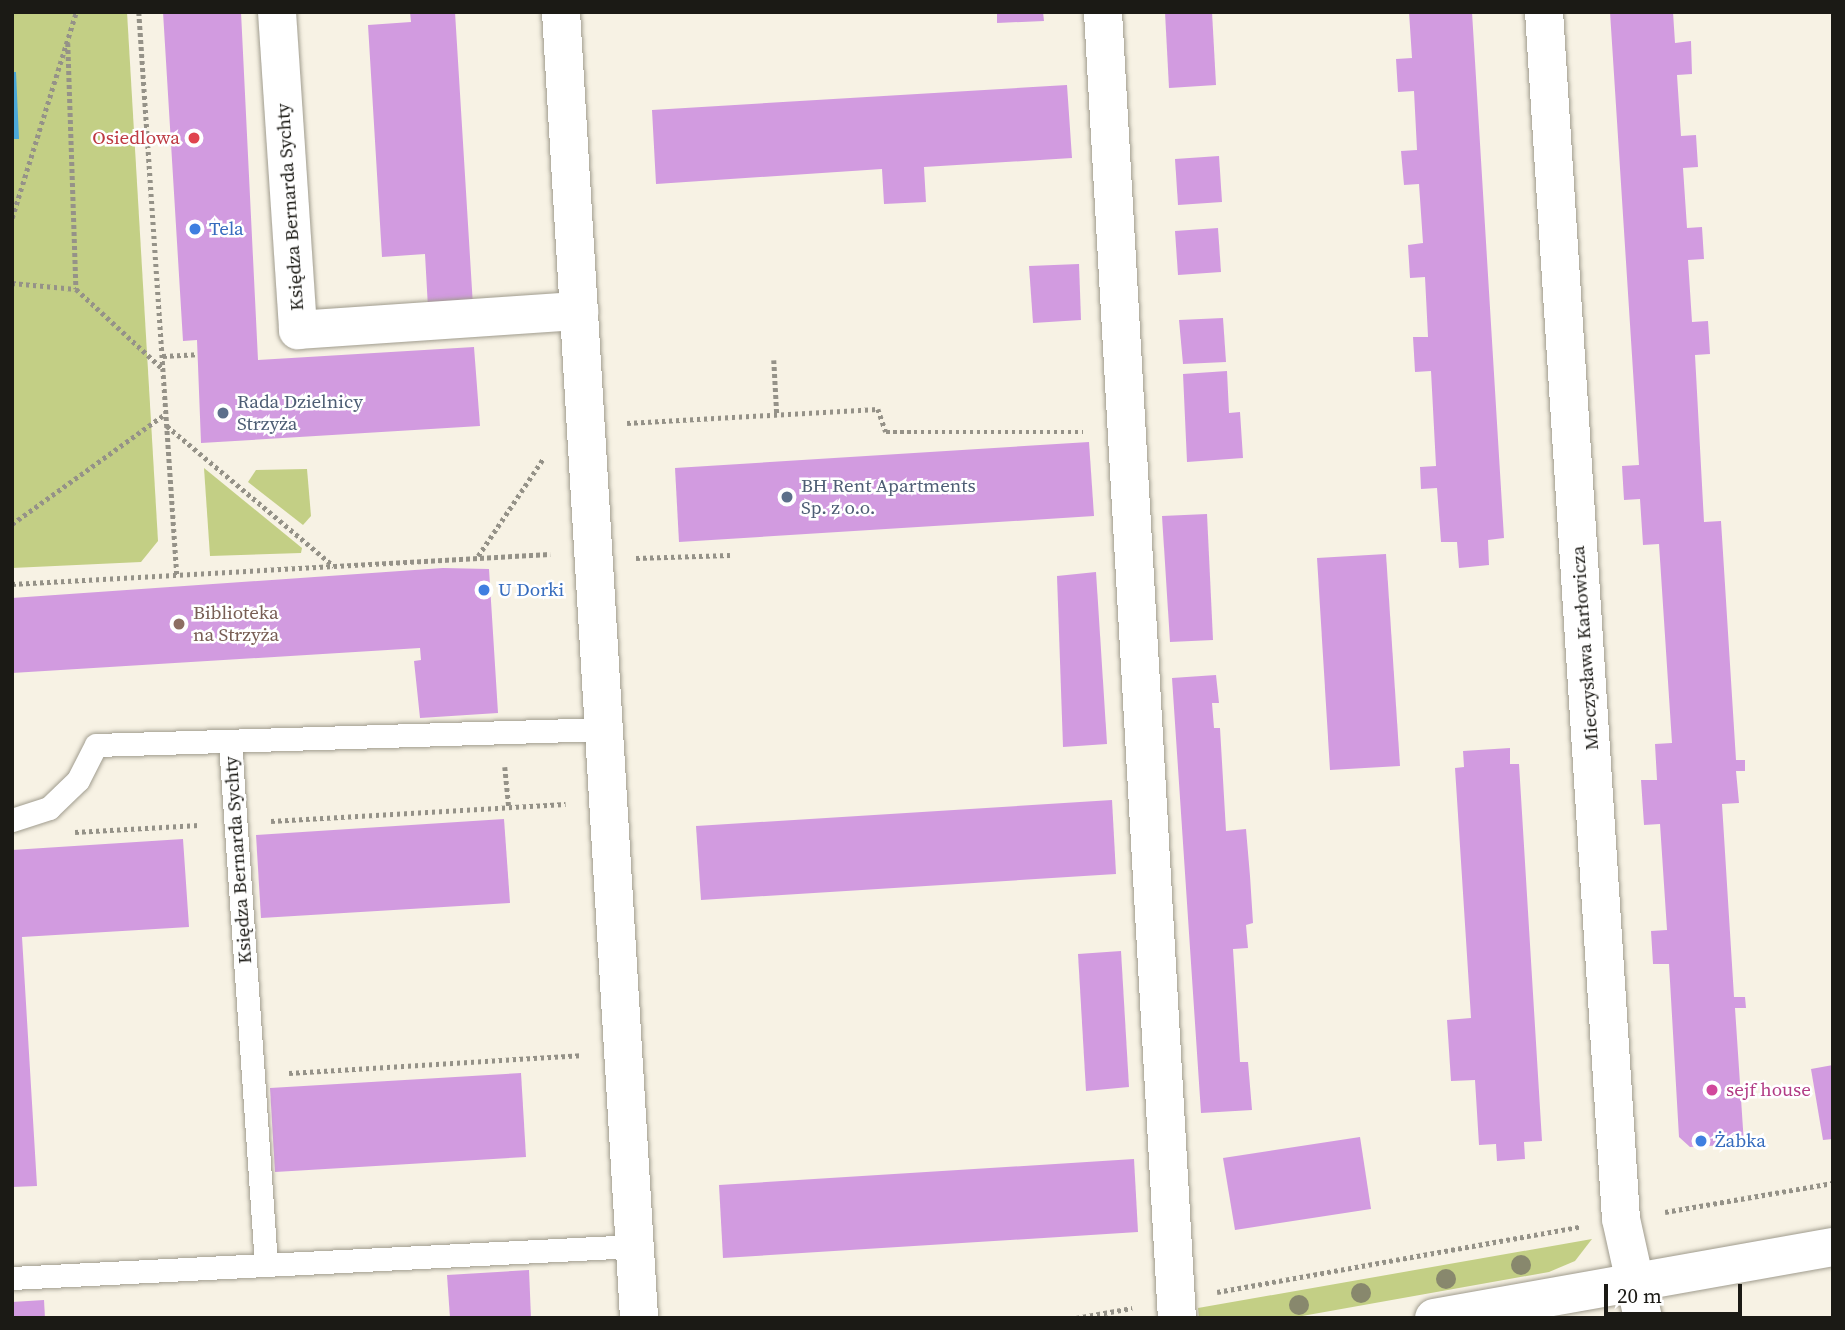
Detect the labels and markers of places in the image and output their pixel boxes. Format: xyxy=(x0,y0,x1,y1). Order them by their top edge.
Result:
place label: Osiedlowa xyxy=(92,127,180,149)
marker: Osiedlowa xyxy=(186,130,202,146)
place label: Tela xyxy=(209,218,244,240)
marker: Tela xyxy=(187,221,203,237)
place label: Rada Dzielnicy Strzyża xyxy=(237,391,363,435)
marker: Rada Dzielnicy Strzyża xyxy=(215,405,231,421)
place label: BH Rent Apartments Sp. z o.o. xyxy=(801,475,976,519)
marker: BH Rent Apartments Sp. z o.o. xyxy=(779,489,795,505)
place label: U Dorki xyxy=(498,579,564,601)
marker: U Dorki xyxy=(476,582,492,598)
place label: Biblioteka na Strzyża xyxy=(193,602,279,646)
marker: Biblioteka na Strzyża xyxy=(171,616,187,632)
place label: sejf house xyxy=(1726,1079,1811,1101)
marker: sejf house xyxy=(1704,1082,1720,1098)
place label: Żabka xyxy=(1715,1130,1766,1152)
marker: Żabka xyxy=(1693,1133,1709,1149)

